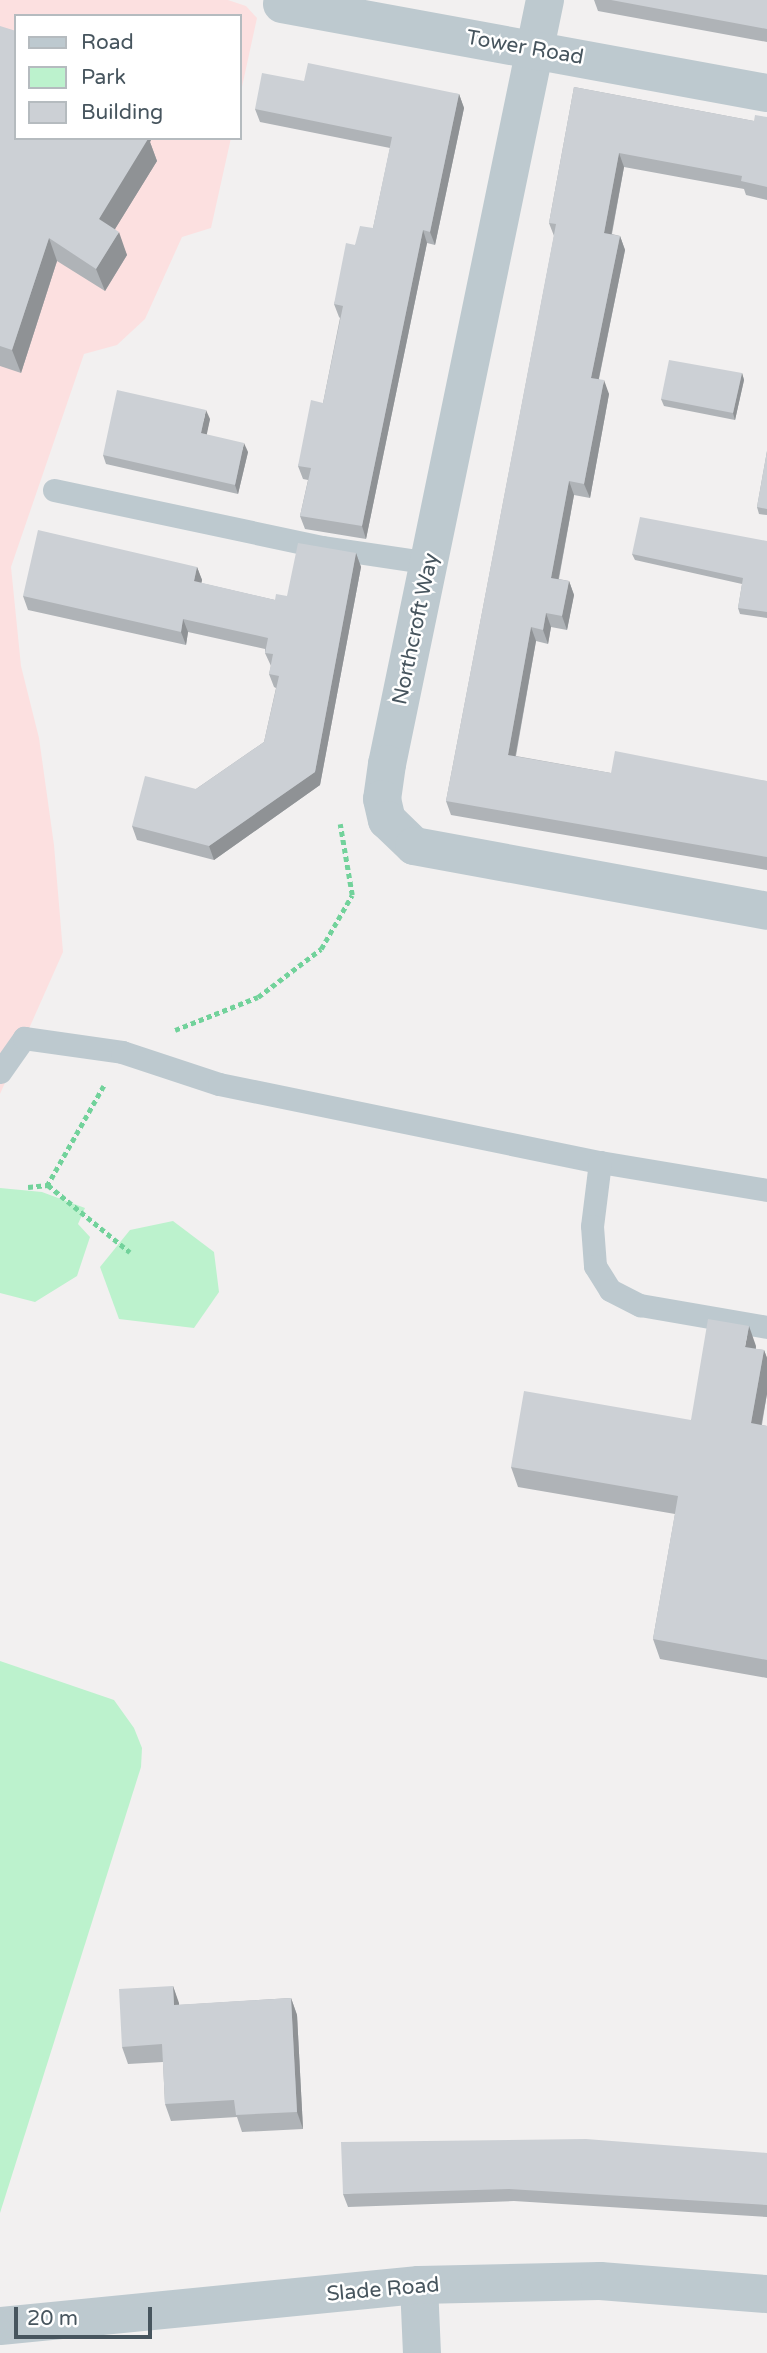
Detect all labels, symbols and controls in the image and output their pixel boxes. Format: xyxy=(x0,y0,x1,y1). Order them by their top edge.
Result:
legend xyxy=(14,14,242,140)
street label: Tower Road xyxy=(464,25,586,71)
text: Road xyxy=(81,30,134,55)
text: Park xyxy=(81,65,126,90)
text: Building xyxy=(81,100,163,125)
street label: Northcroft Way xyxy=(388,551,444,707)
street label: Slade Road xyxy=(326,2273,440,2307)
scale bar xyxy=(18,2294,156,2338)
text: 20 m xyxy=(27,2306,78,2331)

